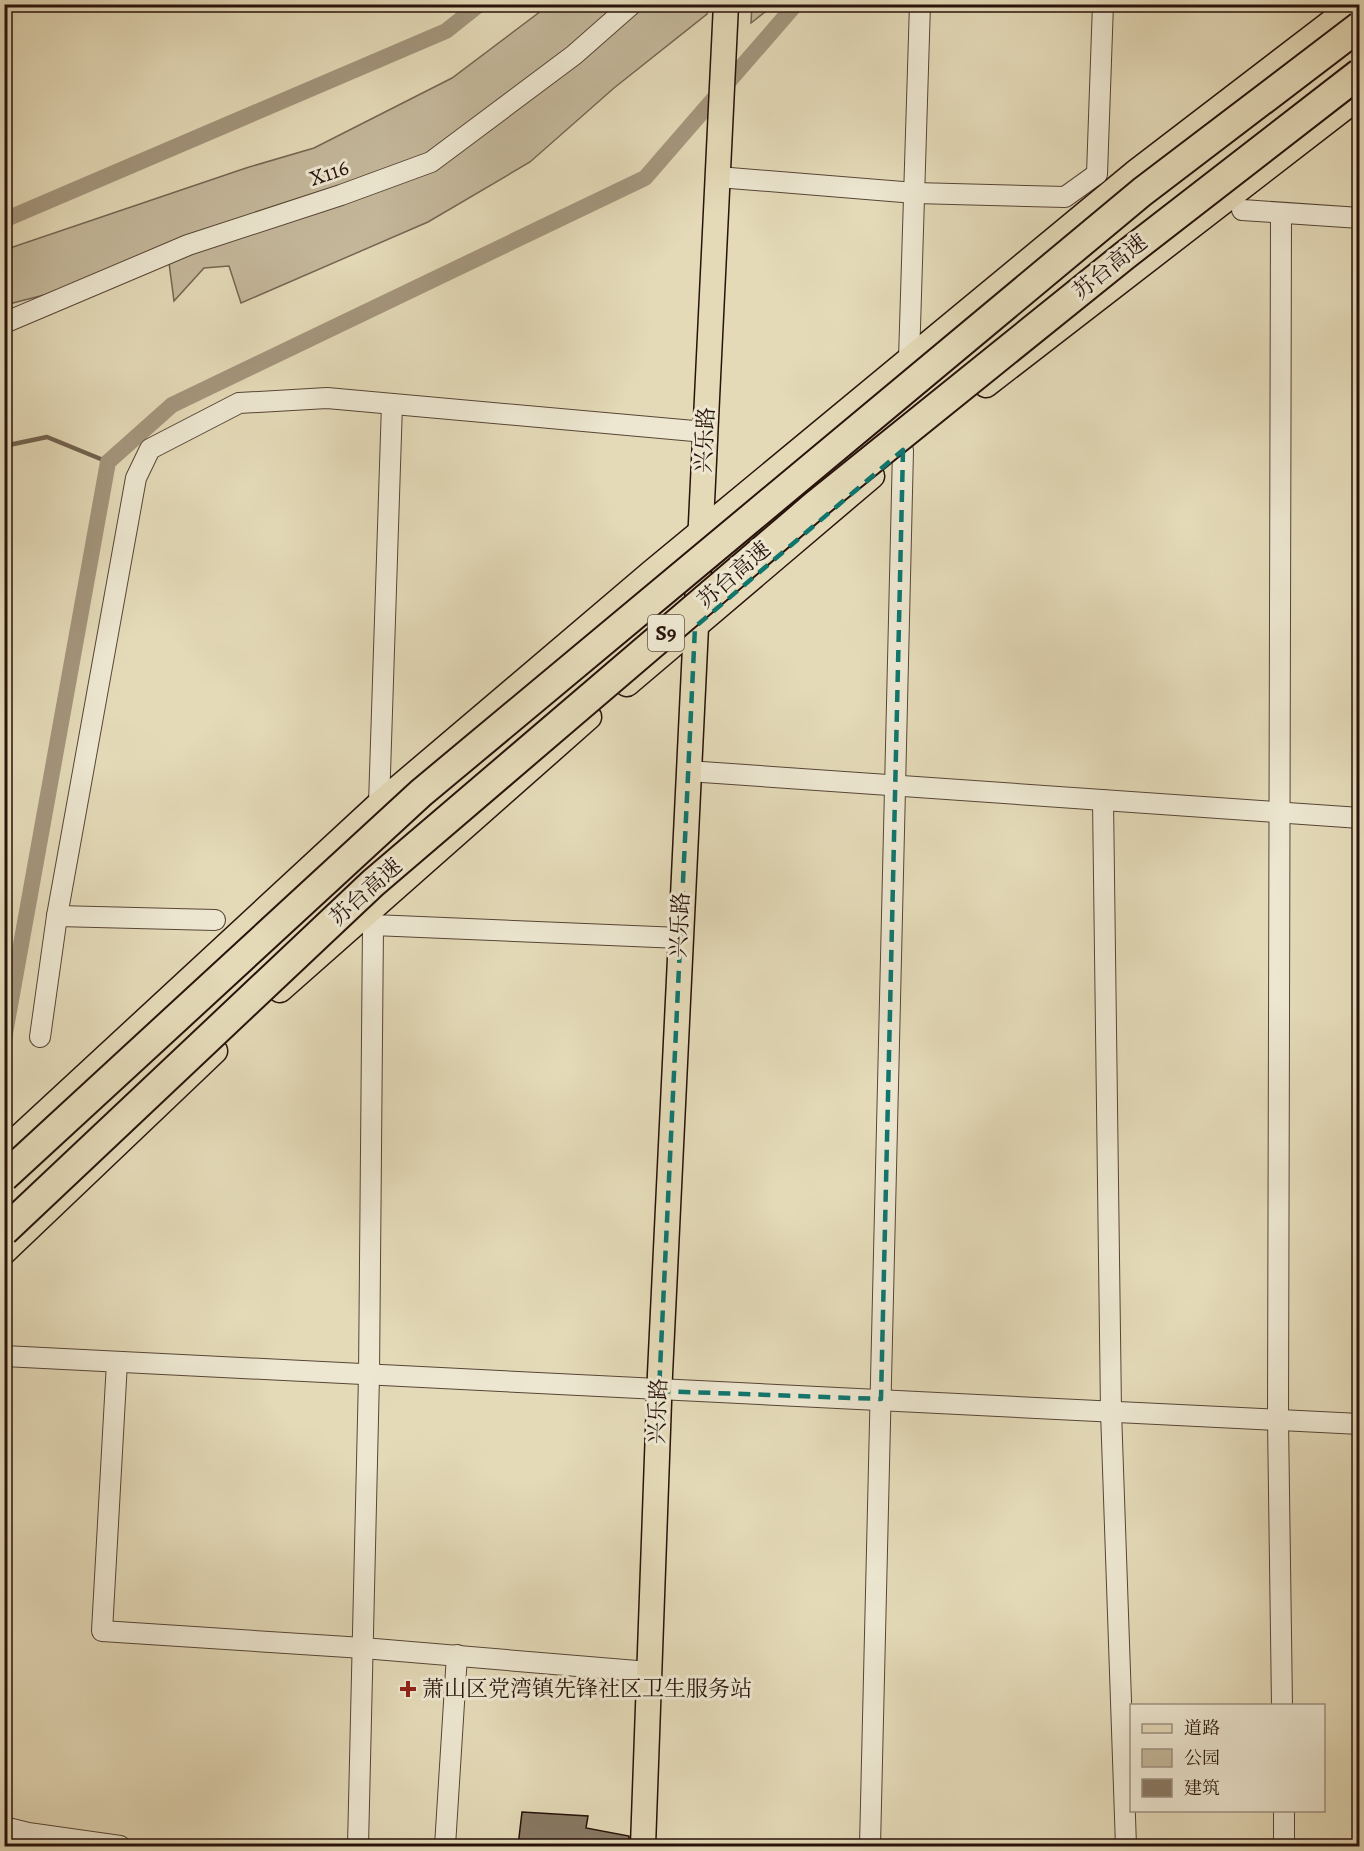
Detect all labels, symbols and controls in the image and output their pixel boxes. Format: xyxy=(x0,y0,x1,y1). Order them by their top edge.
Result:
street label: X116 xyxy=(305,152,353,194)
street label: 苏台高速 xyxy=(1066,228,1154,306)
street label: 兴乐路 xyxy=(688,406,722,474)
street label: 苏台高速 xyxy=(691,535,777,615)
road number: S9 xyxy=(648,615,684,651)
street label: 苏台高速 xyxy=(323,851,409,933)
street label: 兴乐路 xyxy=(663,891,697,959)
street label: 兴乐路 xyxy=(642,1377,674,1445)
place label: 萧山区党湾镇先锋社区卫生服务站 xyxy=(422,1674,752,1704)
marker: 萧山区党湾镇先锋社区卫生服务站 xyxy=(399,1680,417,1698)
legend xyxy=(1130,1704,1325,1812)
text: 道路 xyxy=(1184,1716,1220,1740)
text: 公园 xyxy=(1184,1746,1220,1770)
text: 建筑 xyxy=(1184,1776,1220,1800)

